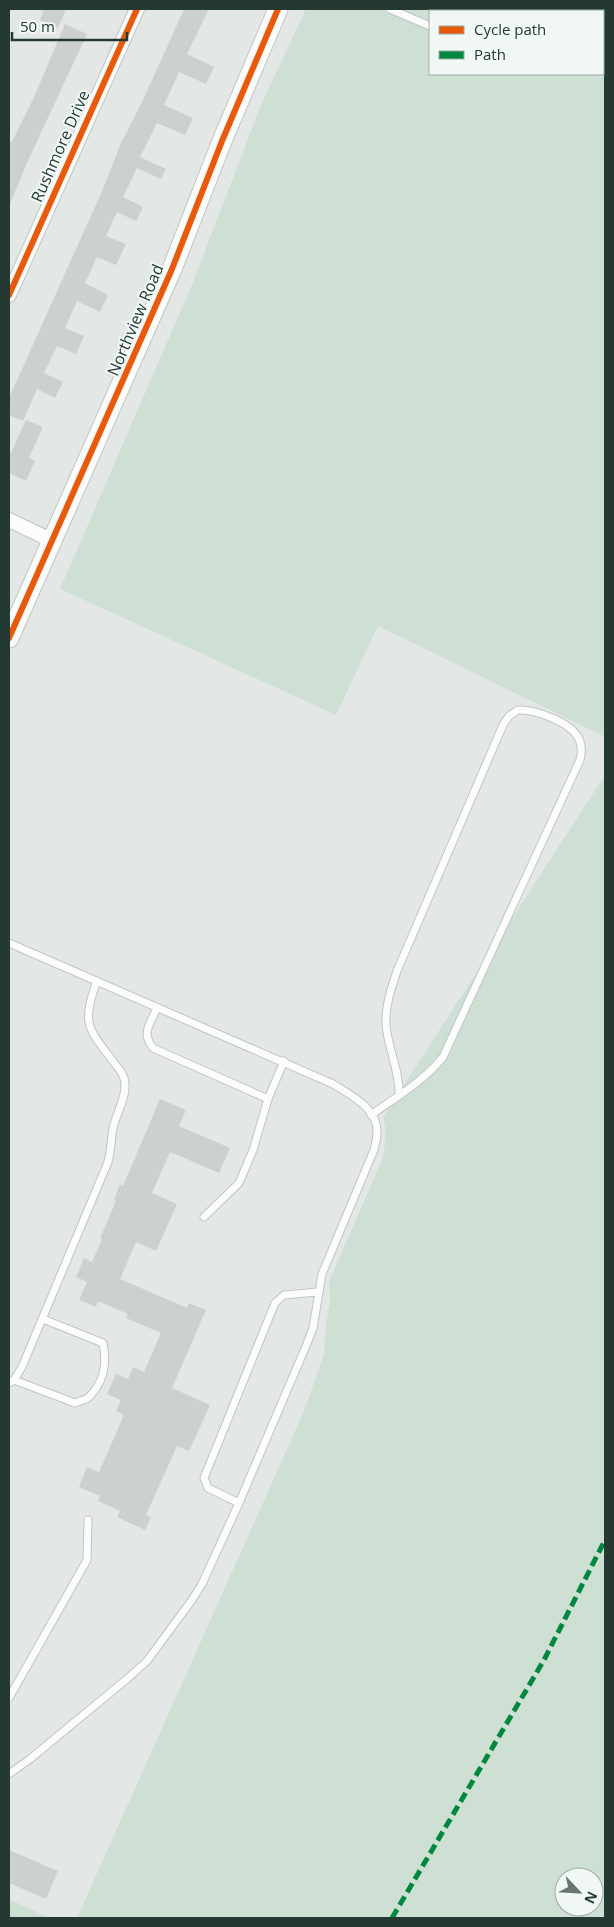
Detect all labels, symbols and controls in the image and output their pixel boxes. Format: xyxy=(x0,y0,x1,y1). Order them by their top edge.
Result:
scale bar xyxy=(12,10,128,42)
legend xyxy=(429,10,604,75)
text: 50 m xyxy=(20,16,55,36)
text: Cycle path xyxy=(474,19,546,39)
text: Path xyxy=(474,44,506,64)
street label: Rushmore Drive xyxy=(25,87,95,205)
street label: Northview Road xyxy=(102,261,168,379)
north arrow xyxy=(554,1867,604,1917)
text: N xyxy=(580,1889,602,1907)

